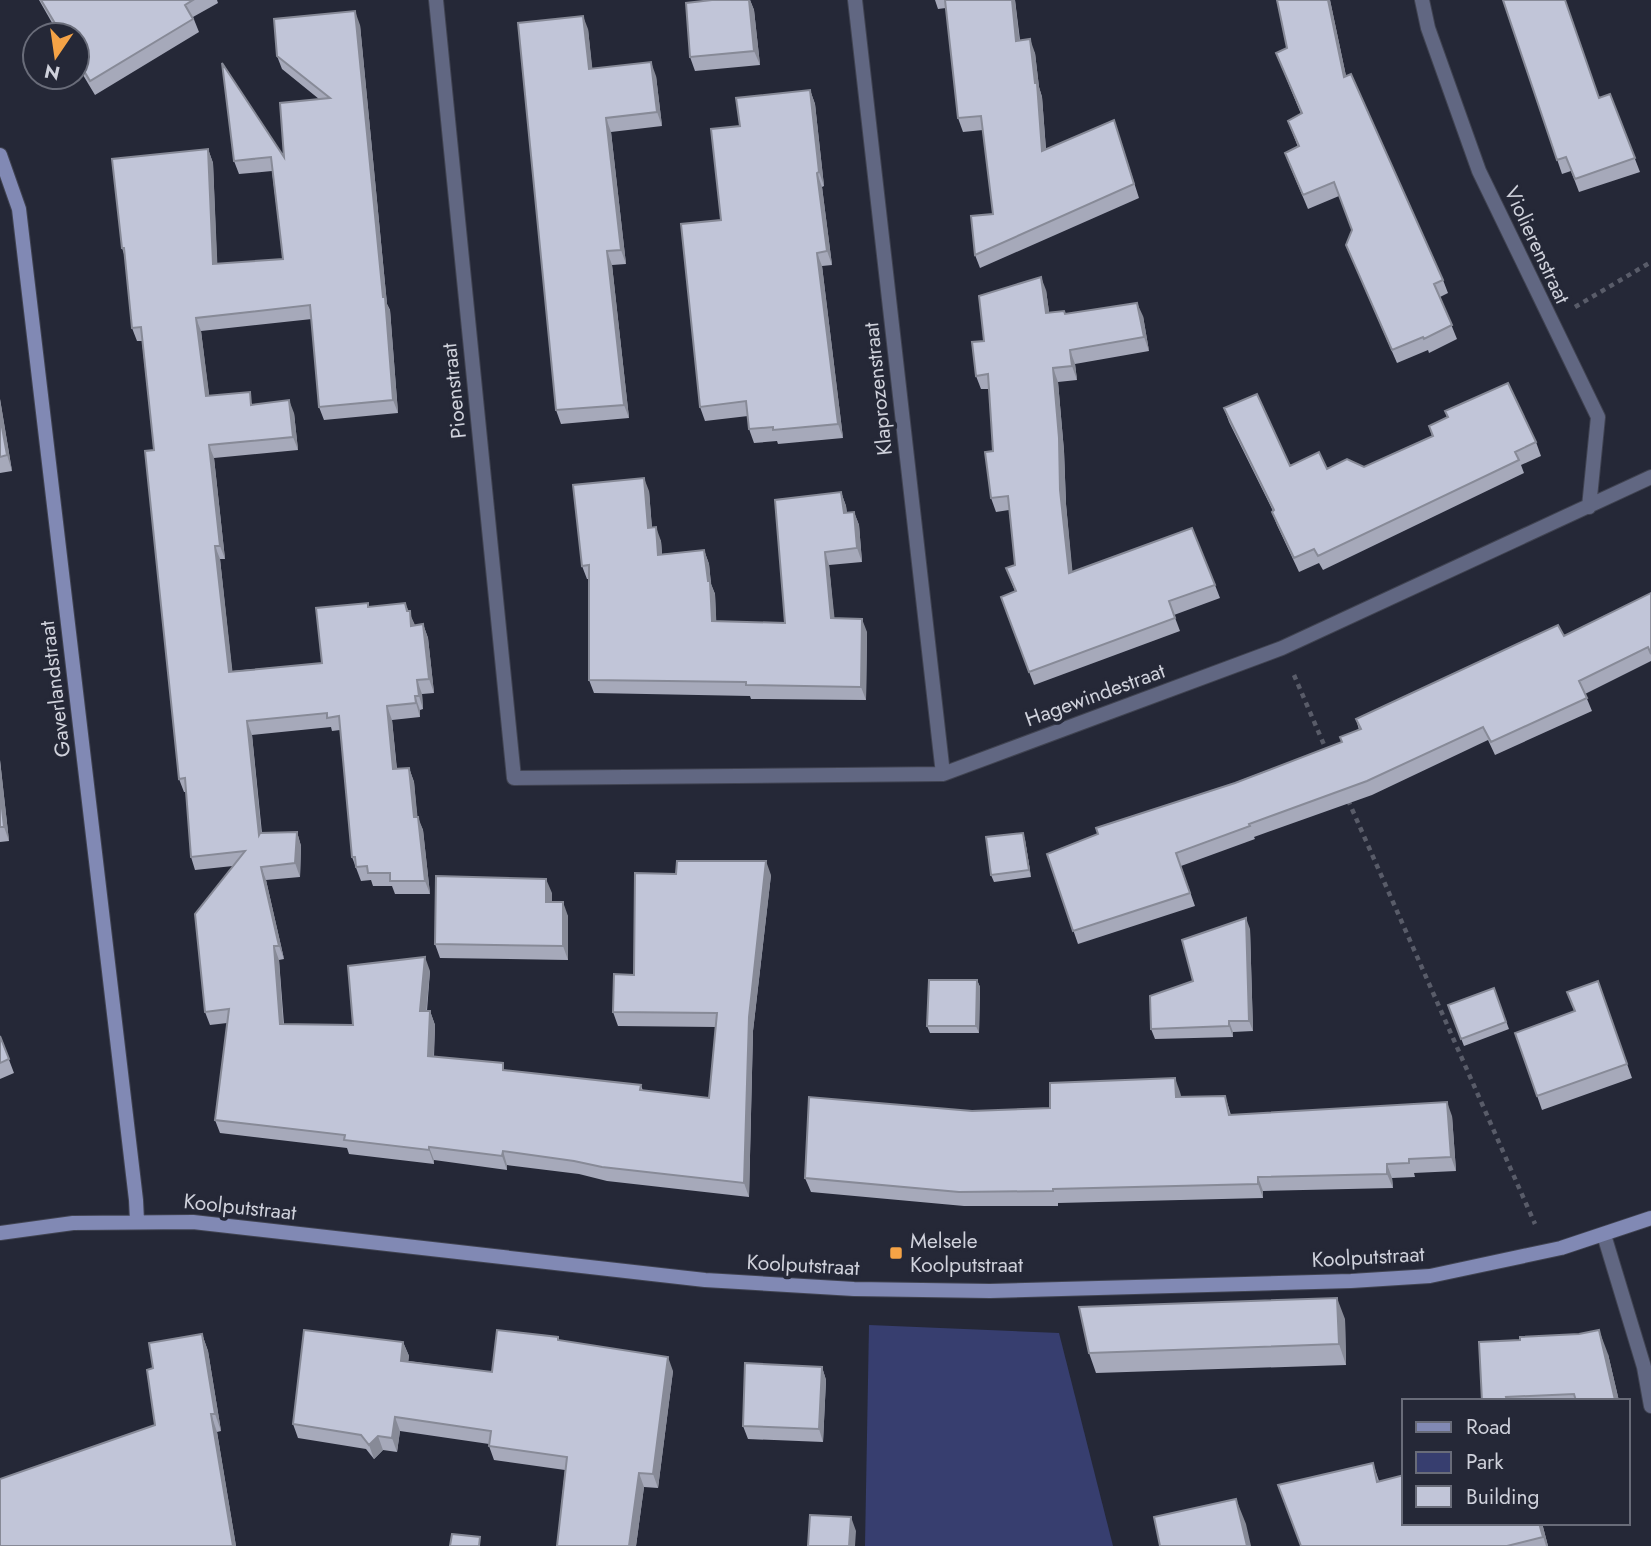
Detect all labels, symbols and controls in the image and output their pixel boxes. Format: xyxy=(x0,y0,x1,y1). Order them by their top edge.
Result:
north arrow xyxy=(21,21,91,91)
text: N xyxy=(42,57,63,87)
street label: Violierenstraat xyxy=(1497,181,1577,309)
street label: Klaprozenstraat xyxy=(856,321,900,457)
street label: Pioenstraat xyxy=(434,342,474,440)
street label: Gaverlandstraat xyxy=(32,619,78,759)
street label: Hagewindestraat xyxy=(1021,656,1169,734)
street label: Koolputstraat xyxy=(182,1186,298,1228)
place label: Melsele Koolputstraat xyxy=(910,1226,1023,1280)
street label: Koolputstraat xyxy=(1311,1239,1425,1275)
marker: Melsele Koolputstraat xyxy=(888,1245,904,1261)
street label: Koolputstraat xyxy=(746,1247,860,1283)
legend xyxy=(1402,1399,1630,1525)
text: Road xyxy=(1466,1412,1511,1442)
text: Park xyxy=(1466,1447,1504,1477)
text: Building xyxy=(1466,1482,1539,1512)

